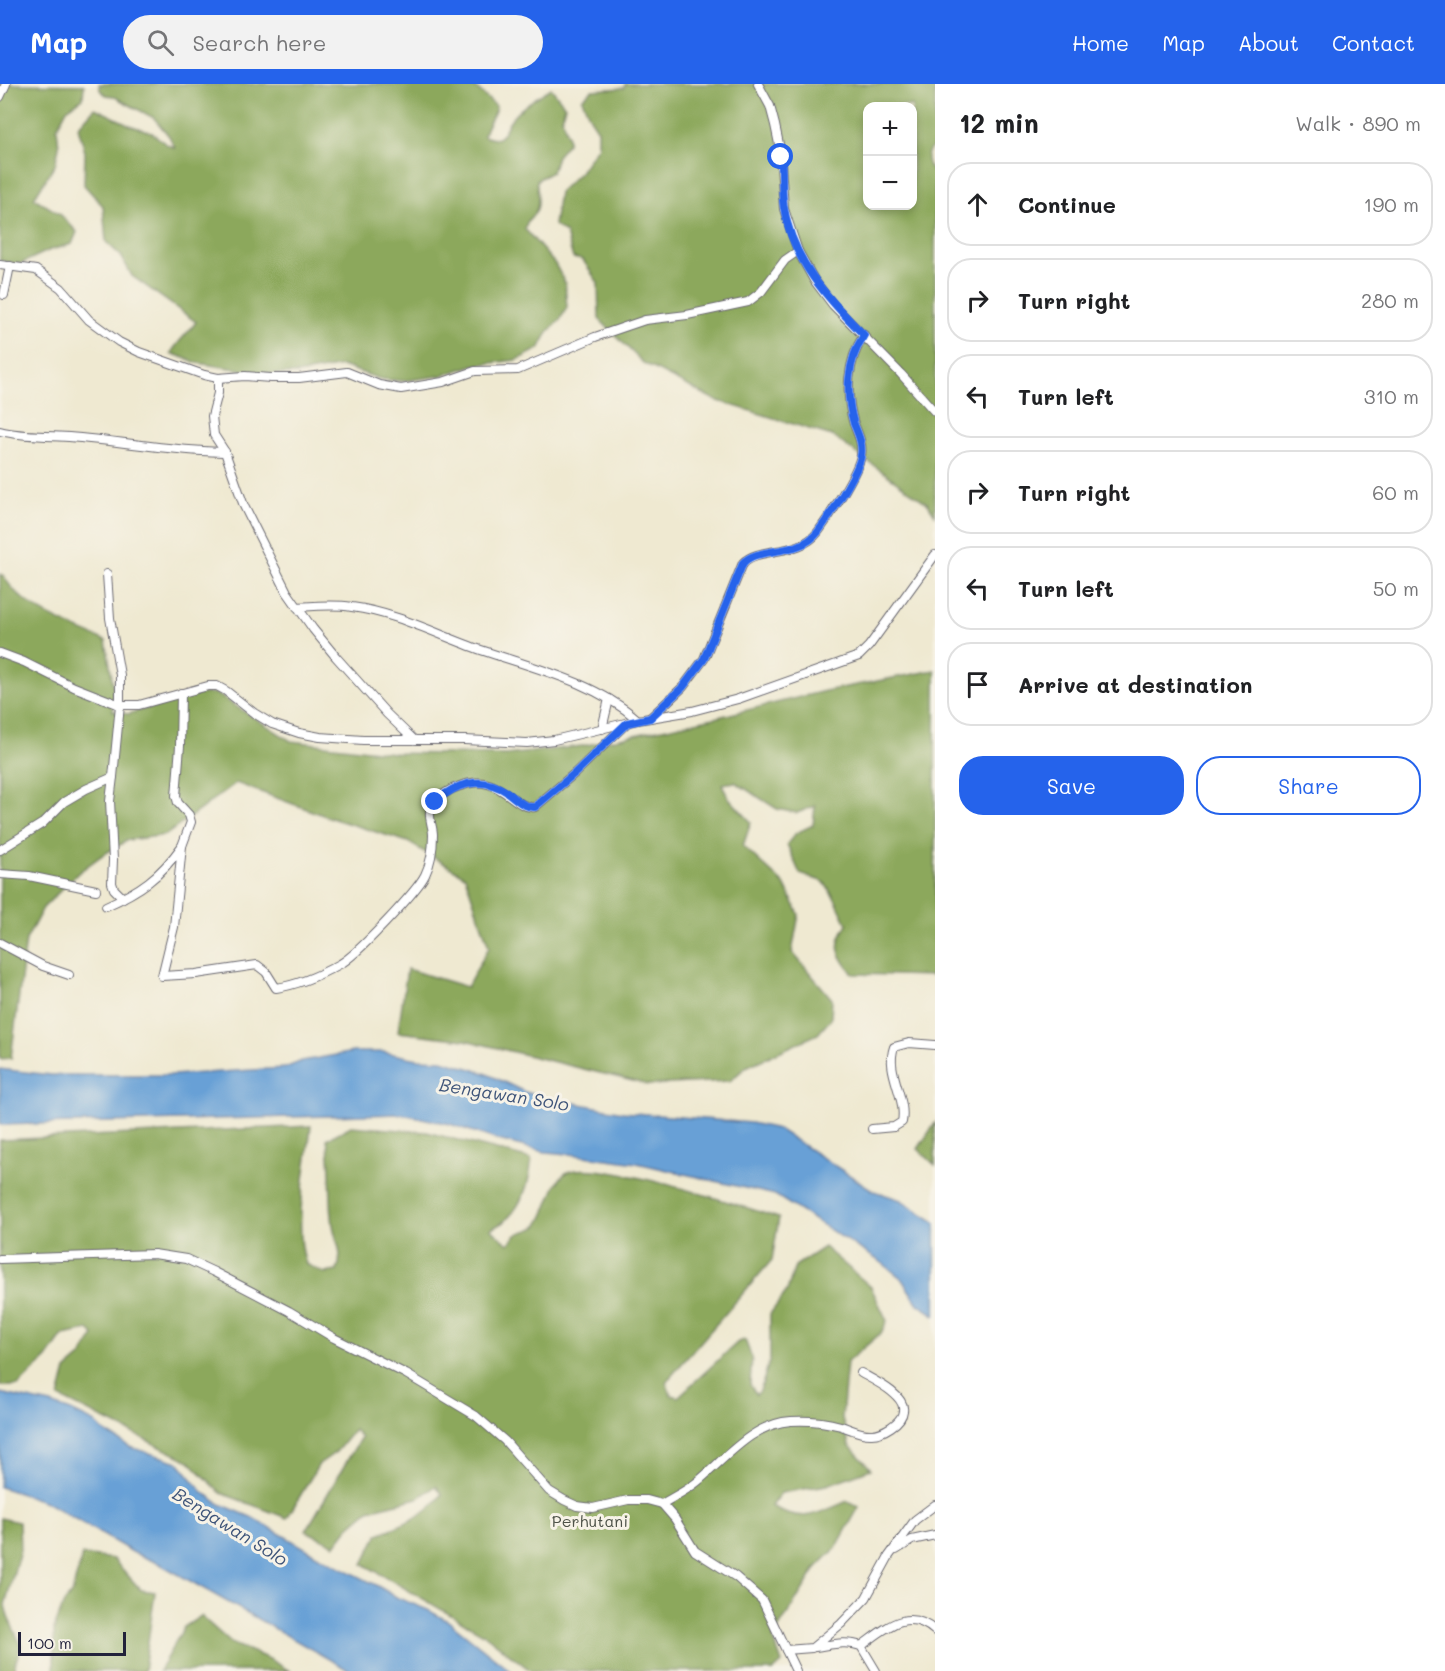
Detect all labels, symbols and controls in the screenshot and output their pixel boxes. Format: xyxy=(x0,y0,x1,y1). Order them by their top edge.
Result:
search box xyxy=(123,15,543,69)
text: Map xyxy=(30,24,87,60)
icon: search xyxy=(144,26,177,59)
text: Search here xyxy=(192,28,326,57)
text: Home xyxy=(1072,29,1129,56)
text: Map xyxy=(1162,29,1205,56)
text: About xyxy=(1238,29,1299,56)
text: Contact xyxy=(1332,29,1415,56)
map controls xyxy=(863,102,917,210)
button: + xyxy=(863,102,917,156)
text: 12 min xyxy=(959,106,1039,140)
text: Walk · 890 m xyxy=(1295,110,1421,136)
route start xyxy=(767,143,793,169)
button: − xyxy=(863,156,917,210)
icon: ahead xyxy=(961,188,994,221)
text: Continue xyxy=(1018,190,1116,219)
text: 190 m xyxy=(1364,191,1419,217)
icon: right xyxy=(961,284,994,317)
text: Turn right xyxy=(1018,286,1130,315)
text: 280 m xyxy=(1361,287,1419,313)
icon: left xyxy=(961,380,994,413)
text: Turn left xyxy=(1018,382,1114,411)
text: 310 m xyxy=(1364,383,1419,409)
icon: right xyxy=(961,476,994,509)
text: Turn right xyxy=(1018,478,1130,507)
text: 60 m xyxy=(1372,479,1419,505)
icon: left xyxy=(961,572,994,605)
text: Turn left xyxy=(1018,574,1114,603)
text: 50 m xyxy=(1373,575,1419,601)
icon: arrive xyxy=(961,668,994,701)
text: Arrive at destination xyxy=(1018,670,1253,699)
button: Save xyxy=(959,756,1184,815)
button: Share xyxy=(1196,756,1421,815)
route end xyxy=(421,788,447,814)
water label: Bengawan Solo xyxy=(438,1072,571,1116)
water label: Bengawan Solo xyxy=(169,1481,293,1571)
park label: Perhutani xyxy=(552,1510,628,1531)
scale bar xyxy=(18,1629,126,1656)
text: 100 m xyxy=(27,1632,72,1653)

